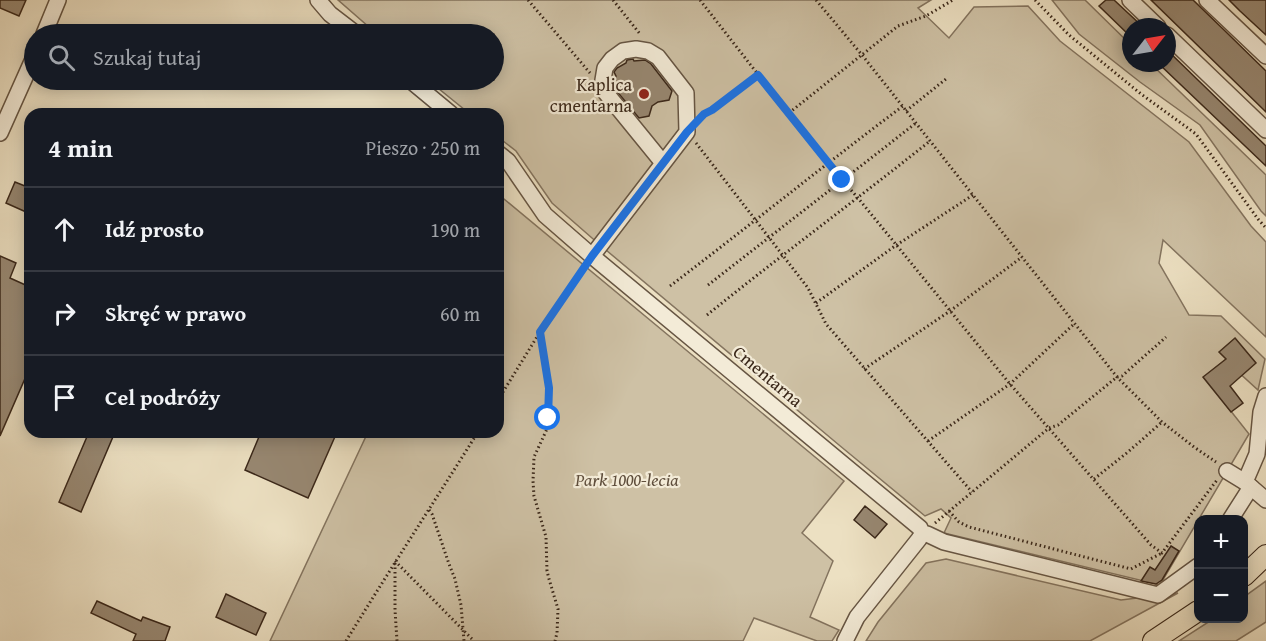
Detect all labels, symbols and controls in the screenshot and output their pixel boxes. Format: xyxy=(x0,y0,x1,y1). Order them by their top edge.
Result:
north arrow xyxy=(1122,18,1176,72)
search box xyxy=(24,24,504,90)
icon: search xyxy=(45,41,78,74)
text: Szukaj tutaj xyxy=(93,41,201,73)
place label: Kaplica cmentarna xyxy=(550,71,632,119)
marker: Kaplica cmentarna xyxy=(637,87,651,101)
text: 4 min xyxy=(48,128,113,167)
text: Pieszo · 250 m xyxy=(366,133,480,162)
route end xyxy=(828,166,854,192)
icon: ahead xyxy=(48,213,81,246)
text: Idź prosto xyxy=(105,213,204,245)
text: 190 m xyxy=(430,215,480,244)
icon: right xyxy=(48,297,81,330)
text: Skręć w prawo xyxy=(105,297,246,329)
text: 60 m xyxy=(440,299,480,328)
street label: Cmentarna xyxy=(727,339,809,414)
icon: arrive xyxy=(48,381,81,414)
text: Cel podróży xyxy=(105,381,220,413)
route start xyxy=(534,404,560,430)
park label: Park 1000-lecia xyxy=(574,466,679,493)
map controls xyxy=(1194,515,1248,623)
button: + xyxy=(1194,515,1248,569)
button: − xyxy=(1194,569,1248,623)

